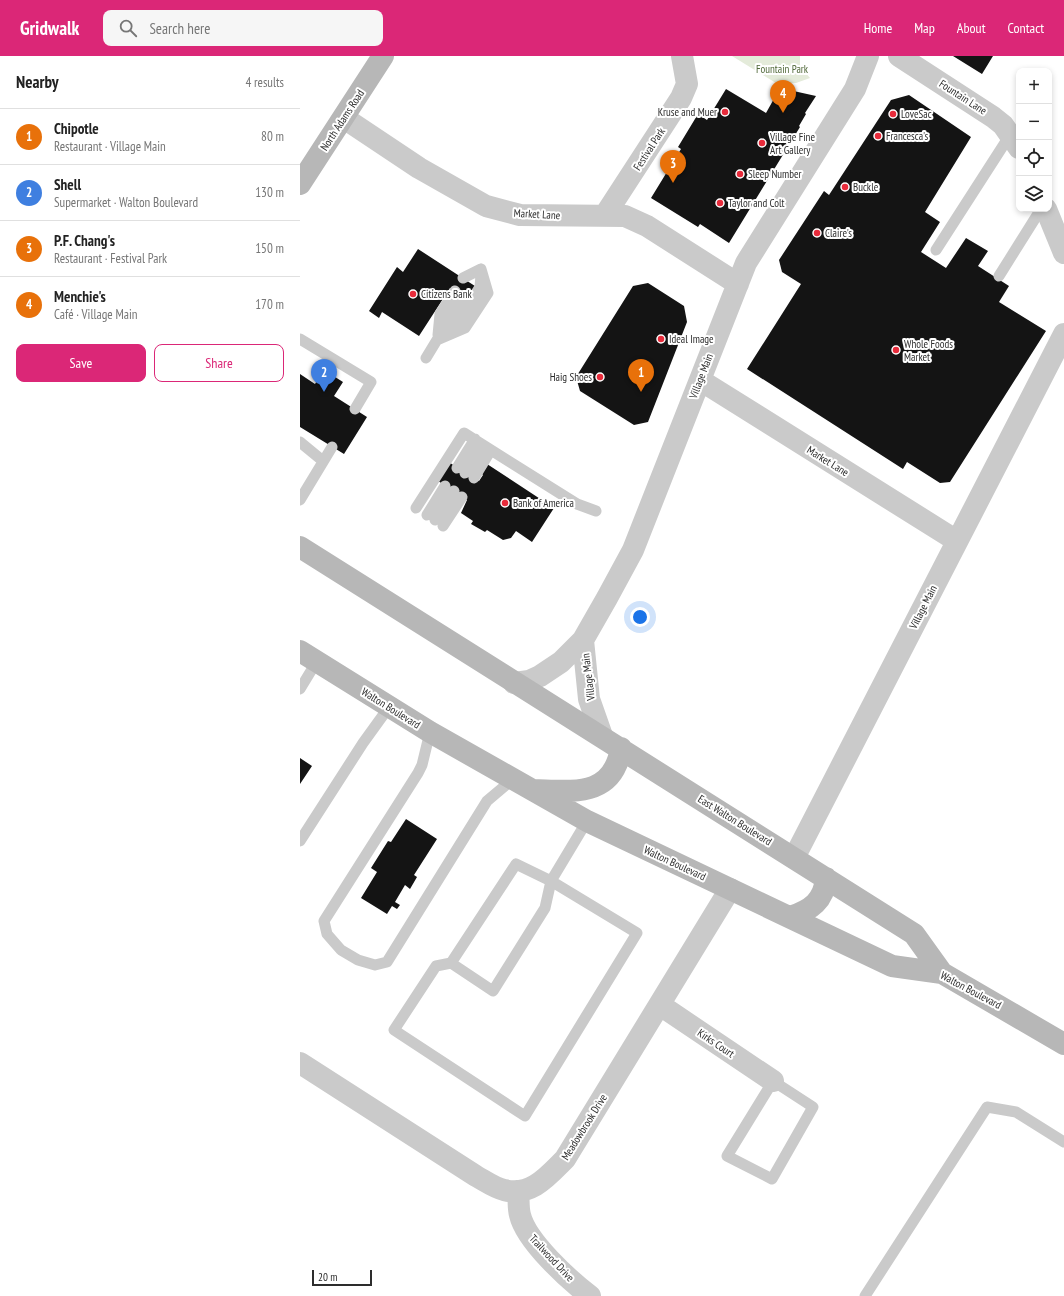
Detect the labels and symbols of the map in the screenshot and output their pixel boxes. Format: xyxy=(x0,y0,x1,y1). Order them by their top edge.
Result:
park label: Fountain Park xyxy=(756,62,809,76)
street label: Fountain Lane xyxy=(937,76,990,118)
pin: 4 xyxy=(770,80,796,113)
street label: North Adams Road xyxy=(317,87,367,153)
place label: Kruse and Muer xyxy=(658,105,717,119)
marker: Kruse and Muer xyxy=(720,107,730,117)
place label: LoveSac xyxy=(901,107,932,121)
marker: LoveSac xyxy=(888,109,898,119)
street label: Festival Park xyxy=(630,124,668,173)
place label: Francesca's xyxy=(886,129,928,143)
place label: Village Fine Art Gallery xyxy=(769,130,815,157)
marker: Francesca's xyxy=(873,131,883,141)
marker: Village Fine Art Gallery xyxy=(757,138,767,148)
pin: 3 xyxy=(660,150,686,183)
place label: Sleep Number xyxy=(748,167,802,181)
marker: Sleep Number xyxy=(735,169,745,179)
place label: Buckle xyxy=(853,180,879,194)
marker: Buckle xyxy=(840,182,850,192)
place label: Taylor and Colt xyxy=(728,196,785,210)
marker: Taylor and Colt xyxy=(715,198,725,208)
street label: Market Lane xyxy=(513,206,561,222)
place label: Claire's xyxy=(825,226,852,240)
marker: Claire's xyxy=(812,228,822,238)
place label: Citizens Bank xyxy=(421,287,472,301)
marker: Citizens Bank xyxy=(408,289,418,299)
place label: Ideal Image xyxy=(669,332,714,346)
marker: Ideal Image xyxy=(656,334,666,344)
place label: Whole Foods Market xyxy=(904,337,953,364)
marker: Whole Foods Market xyxy=(891,345,901,355)
street label: Village Main xyxy=(686,351,716,402)
pin: 2 xyxy=(311,359,337,392)
pin: 1 xyxy=(628,359,654,392)
place label: Haig Shoes xyxy=(550,370,592,384)
marker: Haig Shoes xyxy=(595,372,605,382)
street label: Market Lane xyxy=(805,443,852,480)
place label: Bank of America xyxy=(513,496,574,510)
marker: Bank of America xyxy=(500,498,510,508)
street label: Village Main xyxy=(906,583,940,632)
your location xyxy=(630,607,650,627)
street label: Village Main xyxy=(578,653,598,702)
street label: Walton Boulevard xyxy=(359,684,423,732)
street label: East Walton Boulevard xyxy=(695,792,775,849)
street label: Walton Boulevard xyxy=(642,843,708,884)
street label: Walton Boulevard xyxy=(938,968,1004,1012)
street label: Kirks Court xyxy=(695,1026,737,1060)
street label: Meadowbrook Drive xyxy=(558,1091,610,1163)
street label: Trailwood Drive xyxy=(527,1232,578,1285)
scale bar xyxy=(312,1268,372,1287)

